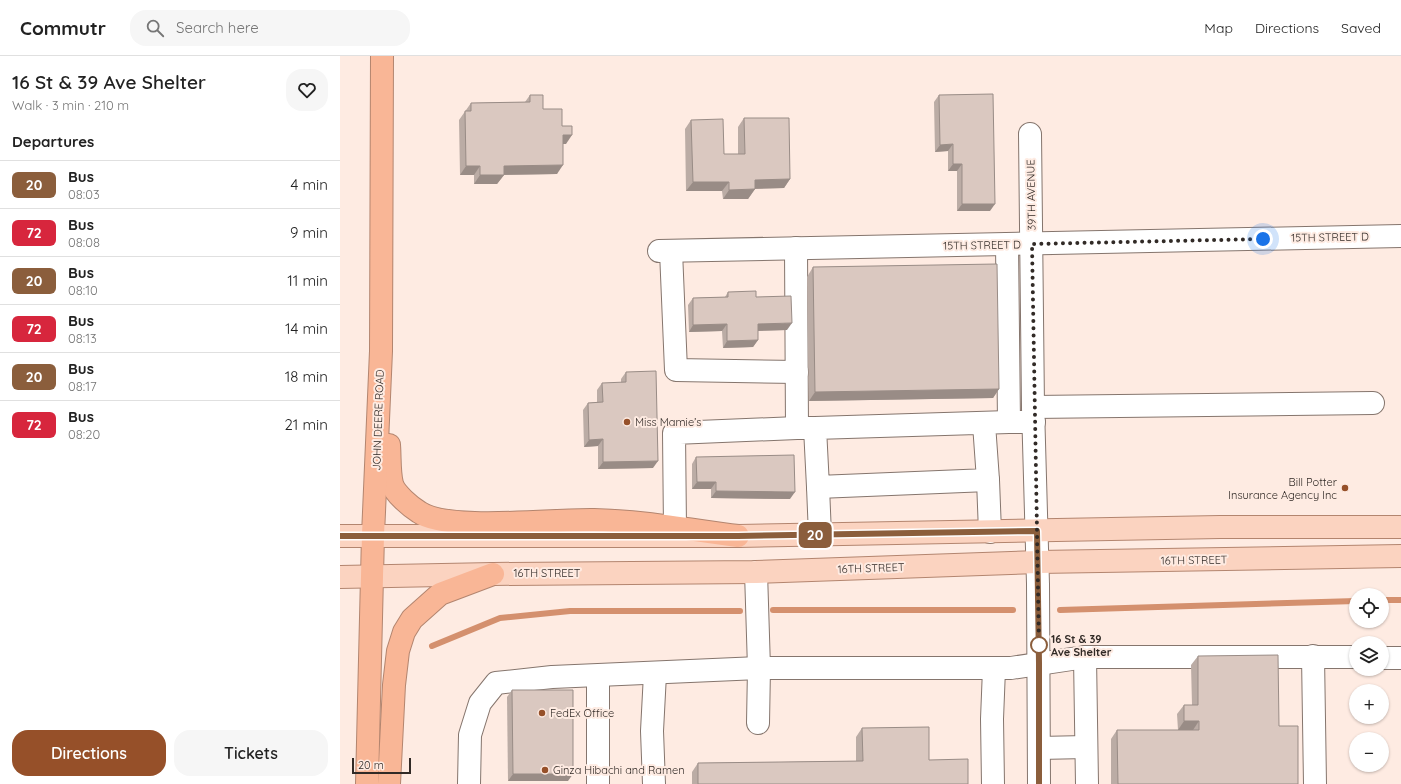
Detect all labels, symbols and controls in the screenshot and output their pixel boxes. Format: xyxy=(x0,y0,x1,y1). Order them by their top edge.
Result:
search box xyxy=(130,10,410,46)
text: Commutr xyxy=(20,16,106,40)
icon: search xyxy=(144,17,166,39)
text: Search here xyxy=(176,18,259,37)
text: Map xyxy=(1204,19,1233,37)
text: Directions xyxy=(1255,19,1319,37)
text: Saved xyxy=(1341,19,1381,37)
button: heart xyxy=(286,69,328,111)
text: 16 St & 39 Ave Shelter xyxy=(12,70,206,94)
text: Walk · 3 min · 210 m xyxy=(12,97,129,113)
text: Departures xyxy=(12,132,94,151)
street label: 39TH AVENUE xyxy=(1023,159,1039,231)
text: Bus xyxy=(68,167,94,186)
text: 4 min xyxy=(290,175,328,194)
text: 20 xyxy=(26,176,42,194)
text: 08:03 xyxy=(68,186,100,202)
text: Bus xyxy=(68,215,94,234)
text: 9 min xyxy=(290,223,328,242)
text: 72 xyxy=(26,224,42,242)
your location xyxy=(1253,229,1273,249)
street label: 15TH STREET D xyxy=(1291,229,1369,245)
text: 08:08 xyxy=(68,234,100,250)
street label: 15TH STREET D xyxy=(943,237,1021,253)
text: Bus xyxy=(68,263,94,282)
text: 11 min xyxy=(287,271,328,290)
text: 20 xyxy=(26,272,42,290)
text: 08:10 xyxy=(68,282,98,298)
text: Bus xyxy=(68,311,94,330)
text: 14 min xyxy=(285,319,328,338)
text: 72 xyxy=(26,320,42,338)
text: 08:13 xyxy=(68,330,97,346)
text: Bus xyxy=(68,359,94,378)
text: 18 min xyxy=(285,367,328,386)
text: 20 xyxy=(26,368,42,386)
street label: JOHN DEERE ROAD xyxy=(369,369,387,471)
text: 08:17 xyxy=(68,378,97,394)
text: Bus xyxy=(68,407,94,426)
text: 21 min xyxy=(284,415,328,434)
place label: Miss Mamie’s xyxy=(635,415,701,429)
text: 72 xyxy=(26,416,42,434)
marker: Miss Mamie’s xyxy=(622,417,632,427)
text: 08:20 xyxy=(68,426,100,442)
place label: Bill Potter Insurance Agency Inc xyxy=(1228,475,1338,502)
marker: Bill Potter Insurance Agency Inc xyxy=(1340,483,1350,493)
line badge: 20 xyxy=(797,522,833,548)
text: 20 xyxy=(807,526,823,544)
street label: 16TH STREET xyxy=(1160,552,1228,568)
street label: 16TH STREET xyxy=(837,560,905,576)
street label: 16TH STREET xyxy=(514,566,581,580)
map controls xyxy=(1349,588,1389,772)
button: locate xyxy=(1349,588,1389,628)
place label: 16 St & 39 Ave Shelter xyxy=(1051,632,1112,659)
marker: 16 St & 39 Ave Shelter xyxy=(1030,636,1048,654)
button: layers xyxy=(1349,636,1389,676)
button: + xyxy=(1349,684,1389,724)
place label: FedEx Office xyxy=(550,706,614,720)
marker: FedEx Office xyxy=(537,708,547,718)
button: Directions xyxy=(12,730,166,776)
button: Tickets xyxy=(174,730,328,776)
button: − xyxy=(1349,732,1389,772)
scale bar xyxy=(352,756,411,775)
text: 20 m xyxy=(358,758,384,772)
place label: Ginza Hibachi and Ramen xyxy=(553,763,685,777)
marker: Ginza Hibachi and Ramen xyxy=(540,765,550,775)

